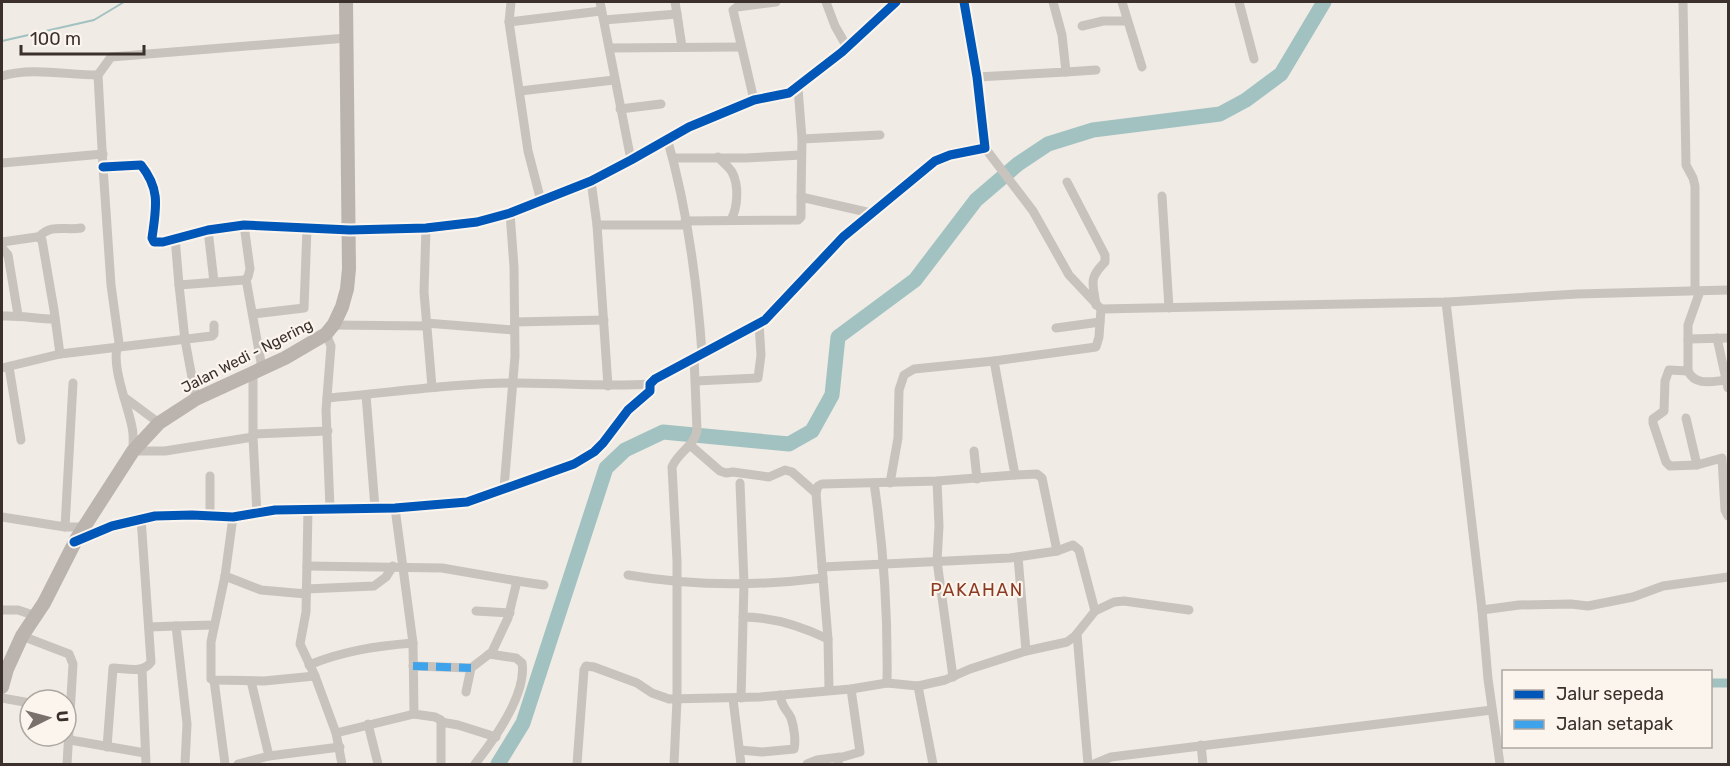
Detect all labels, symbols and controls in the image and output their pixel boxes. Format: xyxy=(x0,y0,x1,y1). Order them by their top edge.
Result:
scale bar xyxy=(21,18,144,56)
text: 100 m xyxy=(30,28,81,50)
street label: Jalan Wedi - Ngering xyxy=(178,315,316,397)
district label: PAKAHAN xyxy=(930,579,1024,601)
legend xyxy=(1502,670,1712,748)
text: Jalur sepeda xyxy=(1556,683,1664,705)
north arrow xyxy=(18,688,78,748)
text: U xyxy=(52,710,72,723)
text: Jalan setapak xyxy=(1556,713,1674,735)

